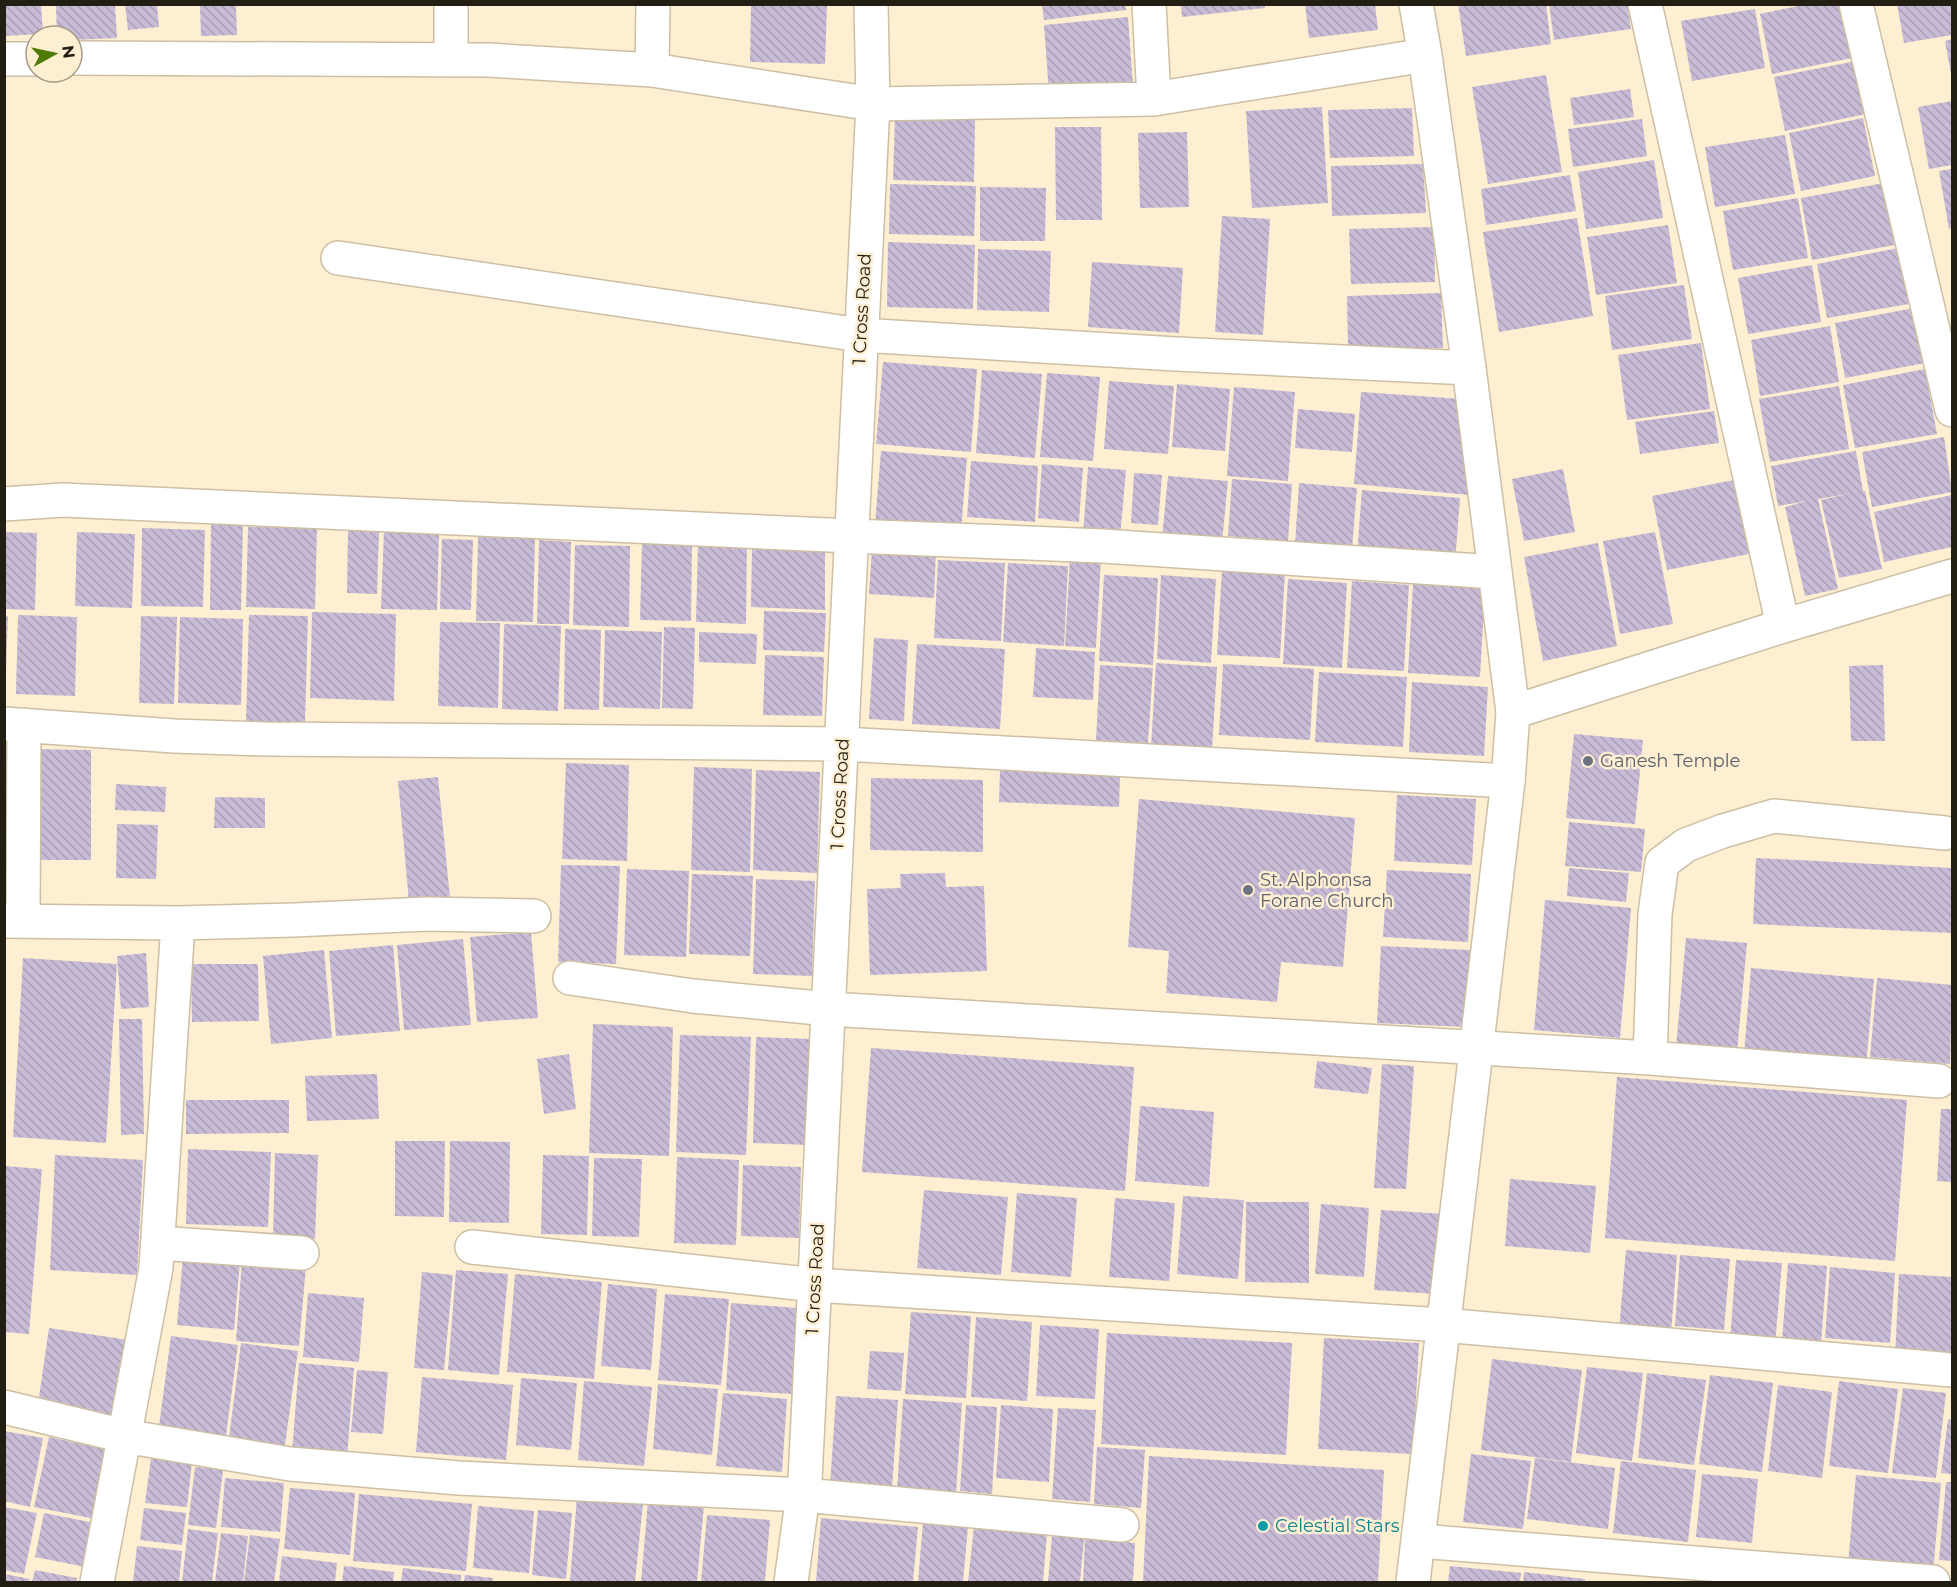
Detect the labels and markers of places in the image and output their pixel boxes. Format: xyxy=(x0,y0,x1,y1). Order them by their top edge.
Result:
place label: Ganesh Temple xyxy=(1600,750,1741,772)
marker: Ganesh Temple xyxy=(1581,754,1595,768)
place label: St. Alphonsa Forane Church xyxy=(1260,869,1393,912)
marker: St. Alphonsa Forane Church xyxy=(1241,883,1255,897)
place label: Celestial Stars xyxy=(1275,1515,1400,1537)
marker: Celestial Stars xyxy=(1256,1519,1270,1533)

